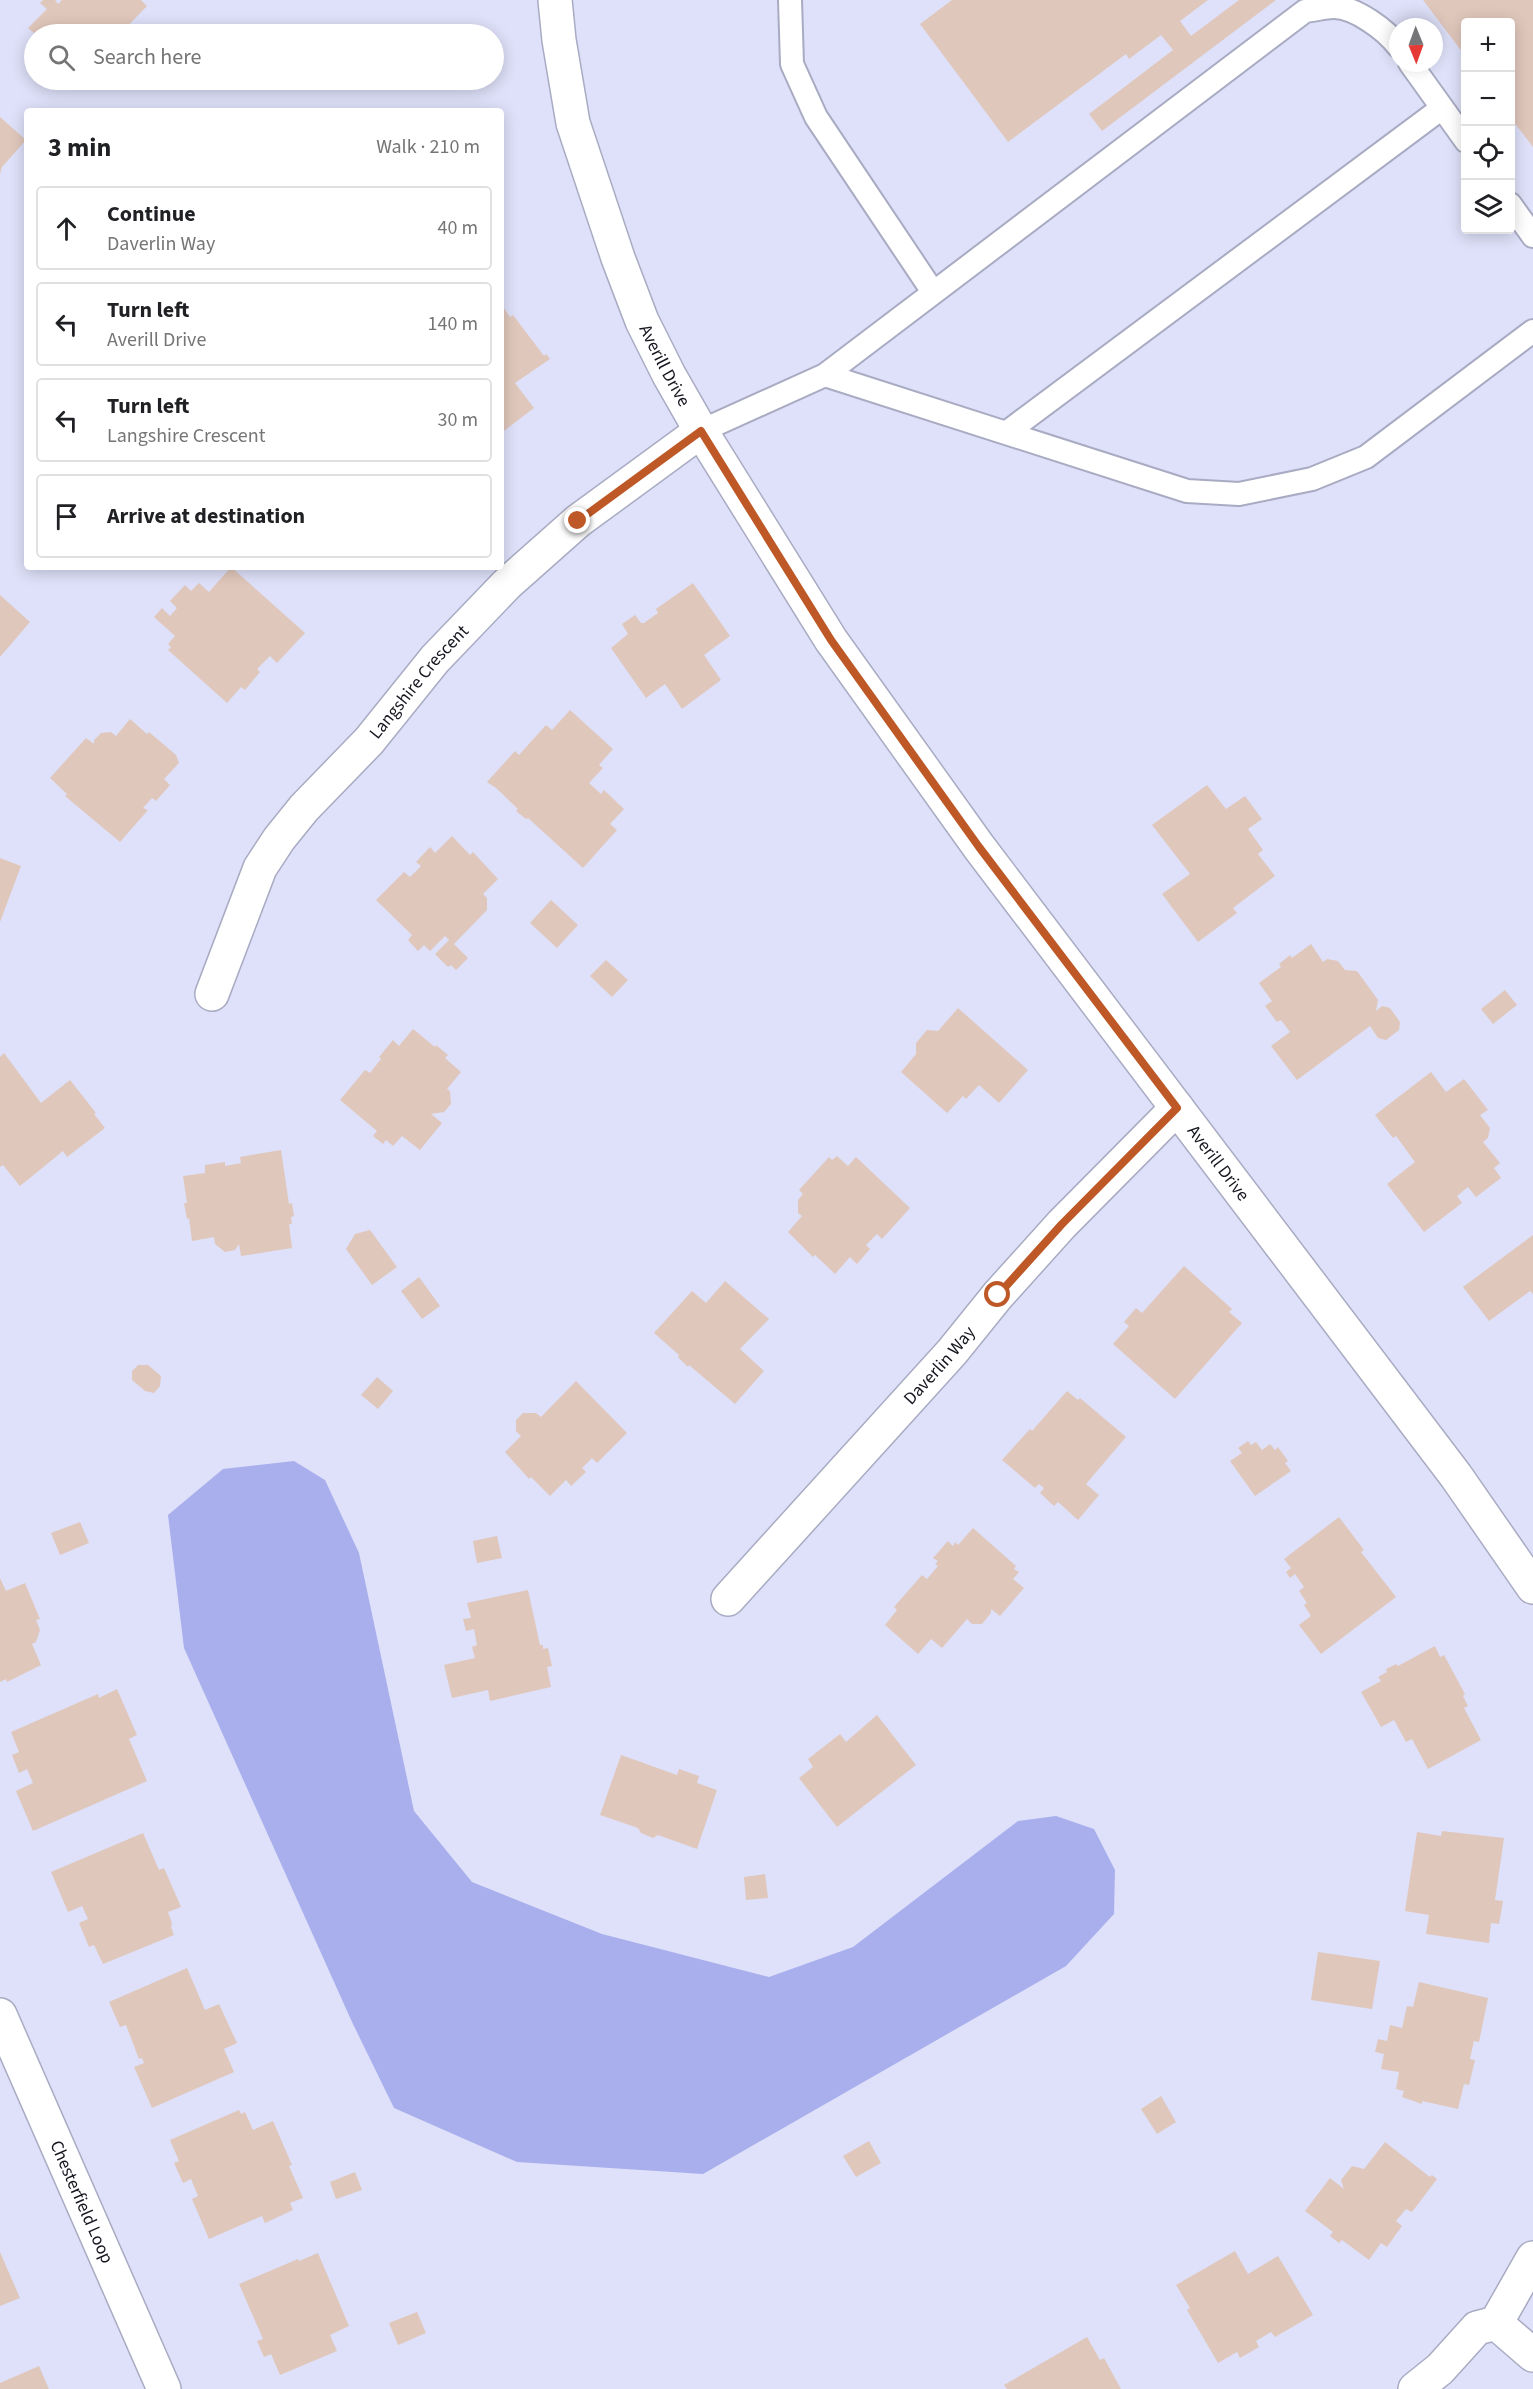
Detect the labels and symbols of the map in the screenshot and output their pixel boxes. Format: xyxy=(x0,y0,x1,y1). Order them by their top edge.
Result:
north arrow xyxy=(1389,18,1443,72)
street label: Averill Drive xyxy=(633,320,696,411)
route end xyxy=(564,507,590,533)
street label: Langshire Crescent xyxy=(363,619,474,745)
street label: Averill Drive xyxy=(1181,1120,1255,1206)
route start xyxy=(984,1281,1010,1307)
street label: Daverlin Way xyxy=(898,1320,982,1411)
street label: Chesterfield Loop xyxy=(43,2136,119,2268)

